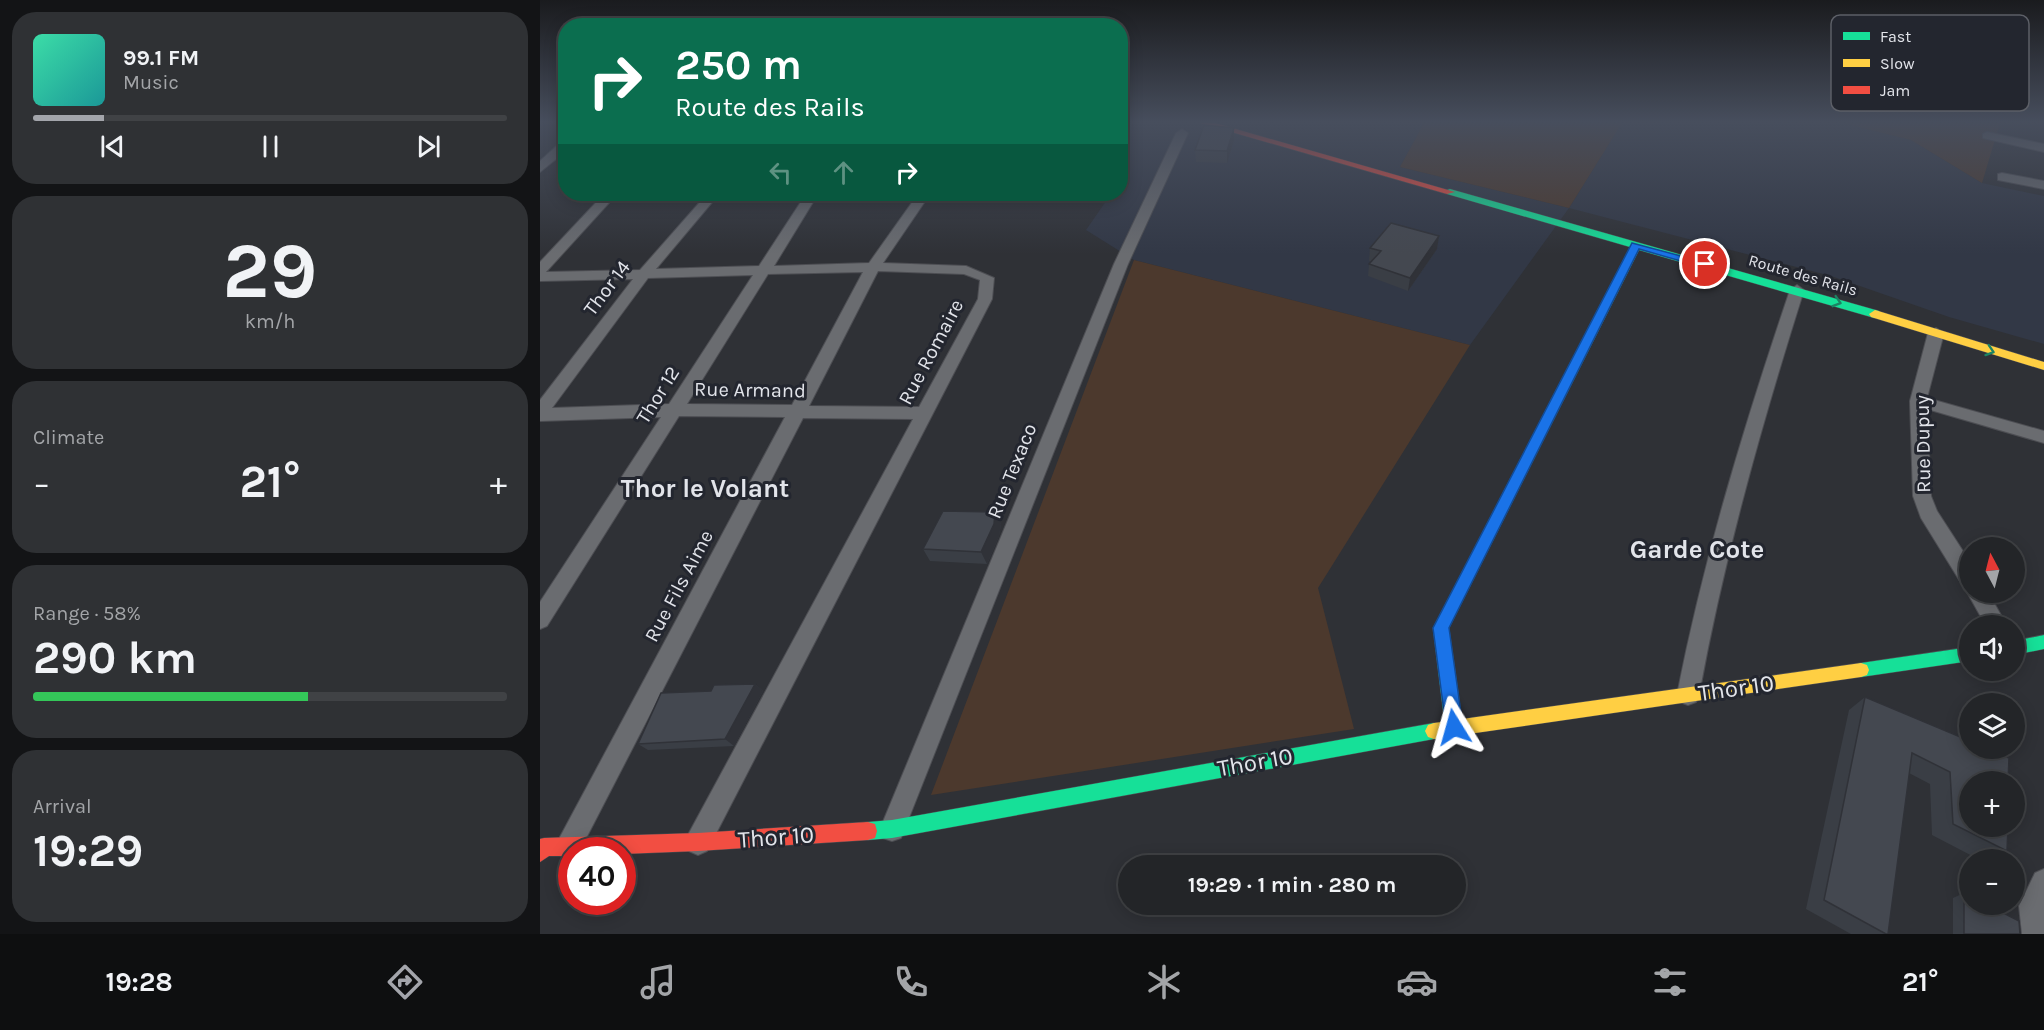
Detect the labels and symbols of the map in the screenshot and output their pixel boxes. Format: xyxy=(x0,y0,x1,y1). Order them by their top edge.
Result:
legend xyxy=(1831,15,2029,111)
text: Fast xyxy=(1880,27,1911,46)
text: Slow xyxy=(1880,54,1915,73)
text: Jam xyxy=(1880,81,1910,100)
pin xyxy=(1679,238,1730,289)
street label: Route des Rails xyxy=(1746,250,1860,300)
street label: Thor 14 xyxy=(579,256,635,320)
one-way arrow xyxy=(1831,295,1842,307)
street label: Rue Romaire xyxy=(894,296,968,408)
one-way arrow xyxy=(1984,344,1995,356)
street label: Thor 12 xyxy=(632,362,684,428)
street label: Rue Armand xyxy=(694,378,806,402)
street label: Rue Dupuy xyxy=(1911,395,1935,493)
street label: Rue Texaco xyxy=(982,420,1042,522)
district label: Thor le Volant xyxy=(621,473,789,504)
street label: Rue Fils Aime xyxy=(640,526,718,646)
district label: Garde Cote xyxy=(1630,534,1764,565)
north arrow xyxy=(1959,537,2025,603)
street label: Thor 10 xyxy=(1696,669,1776,707)
position arrow xyxy=(1422,695,1486,759)
street label: Thor 10 xyxy=(1215,742,1295,782)
street label: Thor 10 xyxy=(737,820,815,854)
speed limit sign: 40 xyxy=(558,837,636,915)

